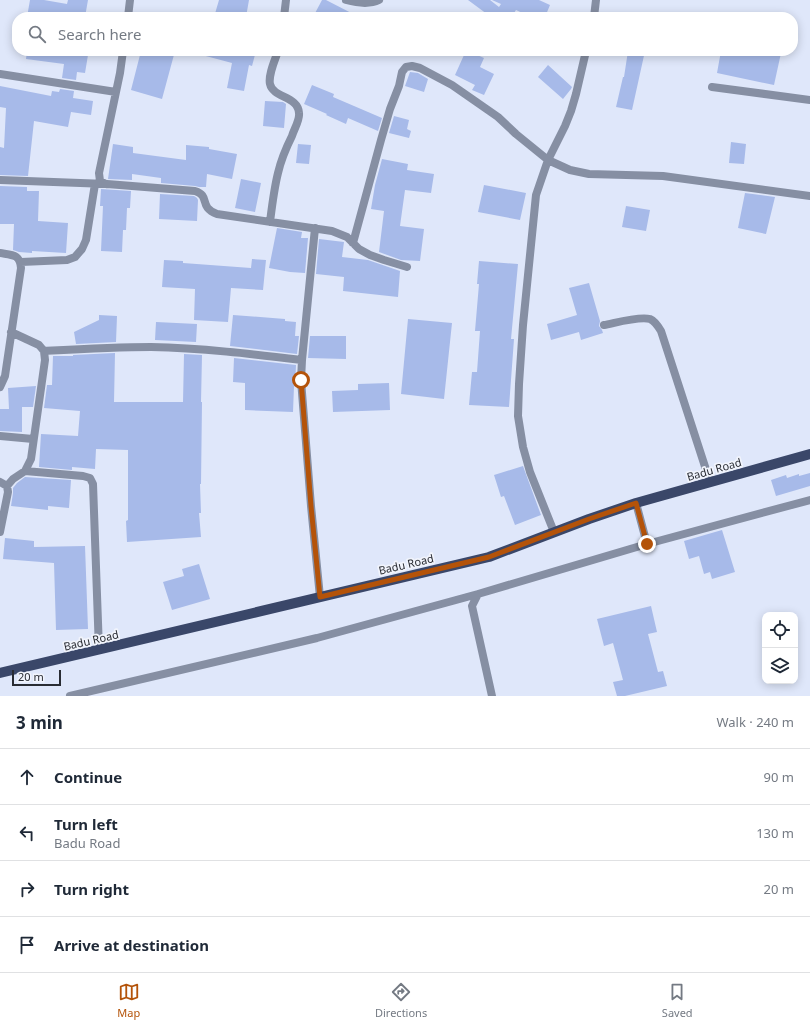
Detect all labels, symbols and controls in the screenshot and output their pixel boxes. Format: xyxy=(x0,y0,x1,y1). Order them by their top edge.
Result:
search box xyxy=(12,12,798,56)
icon: search xyxy=(26,23,48,45)
text: Search here xyxy=(58,24,141,44)
route start xyxy=(292,371,310,389)
street label: Badu Road xyxy=(685,454,743,484)
route end xyxy=(638,535,656,553)
street label: Badu Road xyxy=(377,550,435,578)
map controls xyxy=(762,612,798,684)
button: locate xyxy=(762,612,798,648)
street label: Badu Road xyxy=(62,626,120,654)
button: layers xyxy=(762,648,798,684)
scale bar xyxy=(12,668,61,687)
text: 20 m xyxy=(18,669,44,684)
text: 3 min xyxy=(16,711,63,734)
text: Walk · 240 m xyxy=(716,713,794,731)
icon: ahead xyxy=(16,766,38,788)
text: Continue xyxy=(54,767,122,787)
text: 90 m xyxy=(764,768,794,786)
text: Turn left xyxy=(54,814,118,834)
icon: left xyxy=(16,822,38,844)
text: 130 m xyxy=(756,824,794,842)
text: Badu Road xyxy=(54,834,120,852)
icon: right xyxy=(16,878,38,900)
text: Turn right xyxy=(54,879,129,899)
text: 20 m xyxy=(764,880,794,898)
icon: arrive xyxy=(16,934,38,956)
text: Arrive at destination xyxy=(54,935,209,955)
tab: Map xyxy=(117,981,140,1020)
tab: Directions xyxy=(375,981,427,1020)
tab: Saved xyxy=(662,981,693,1020)

